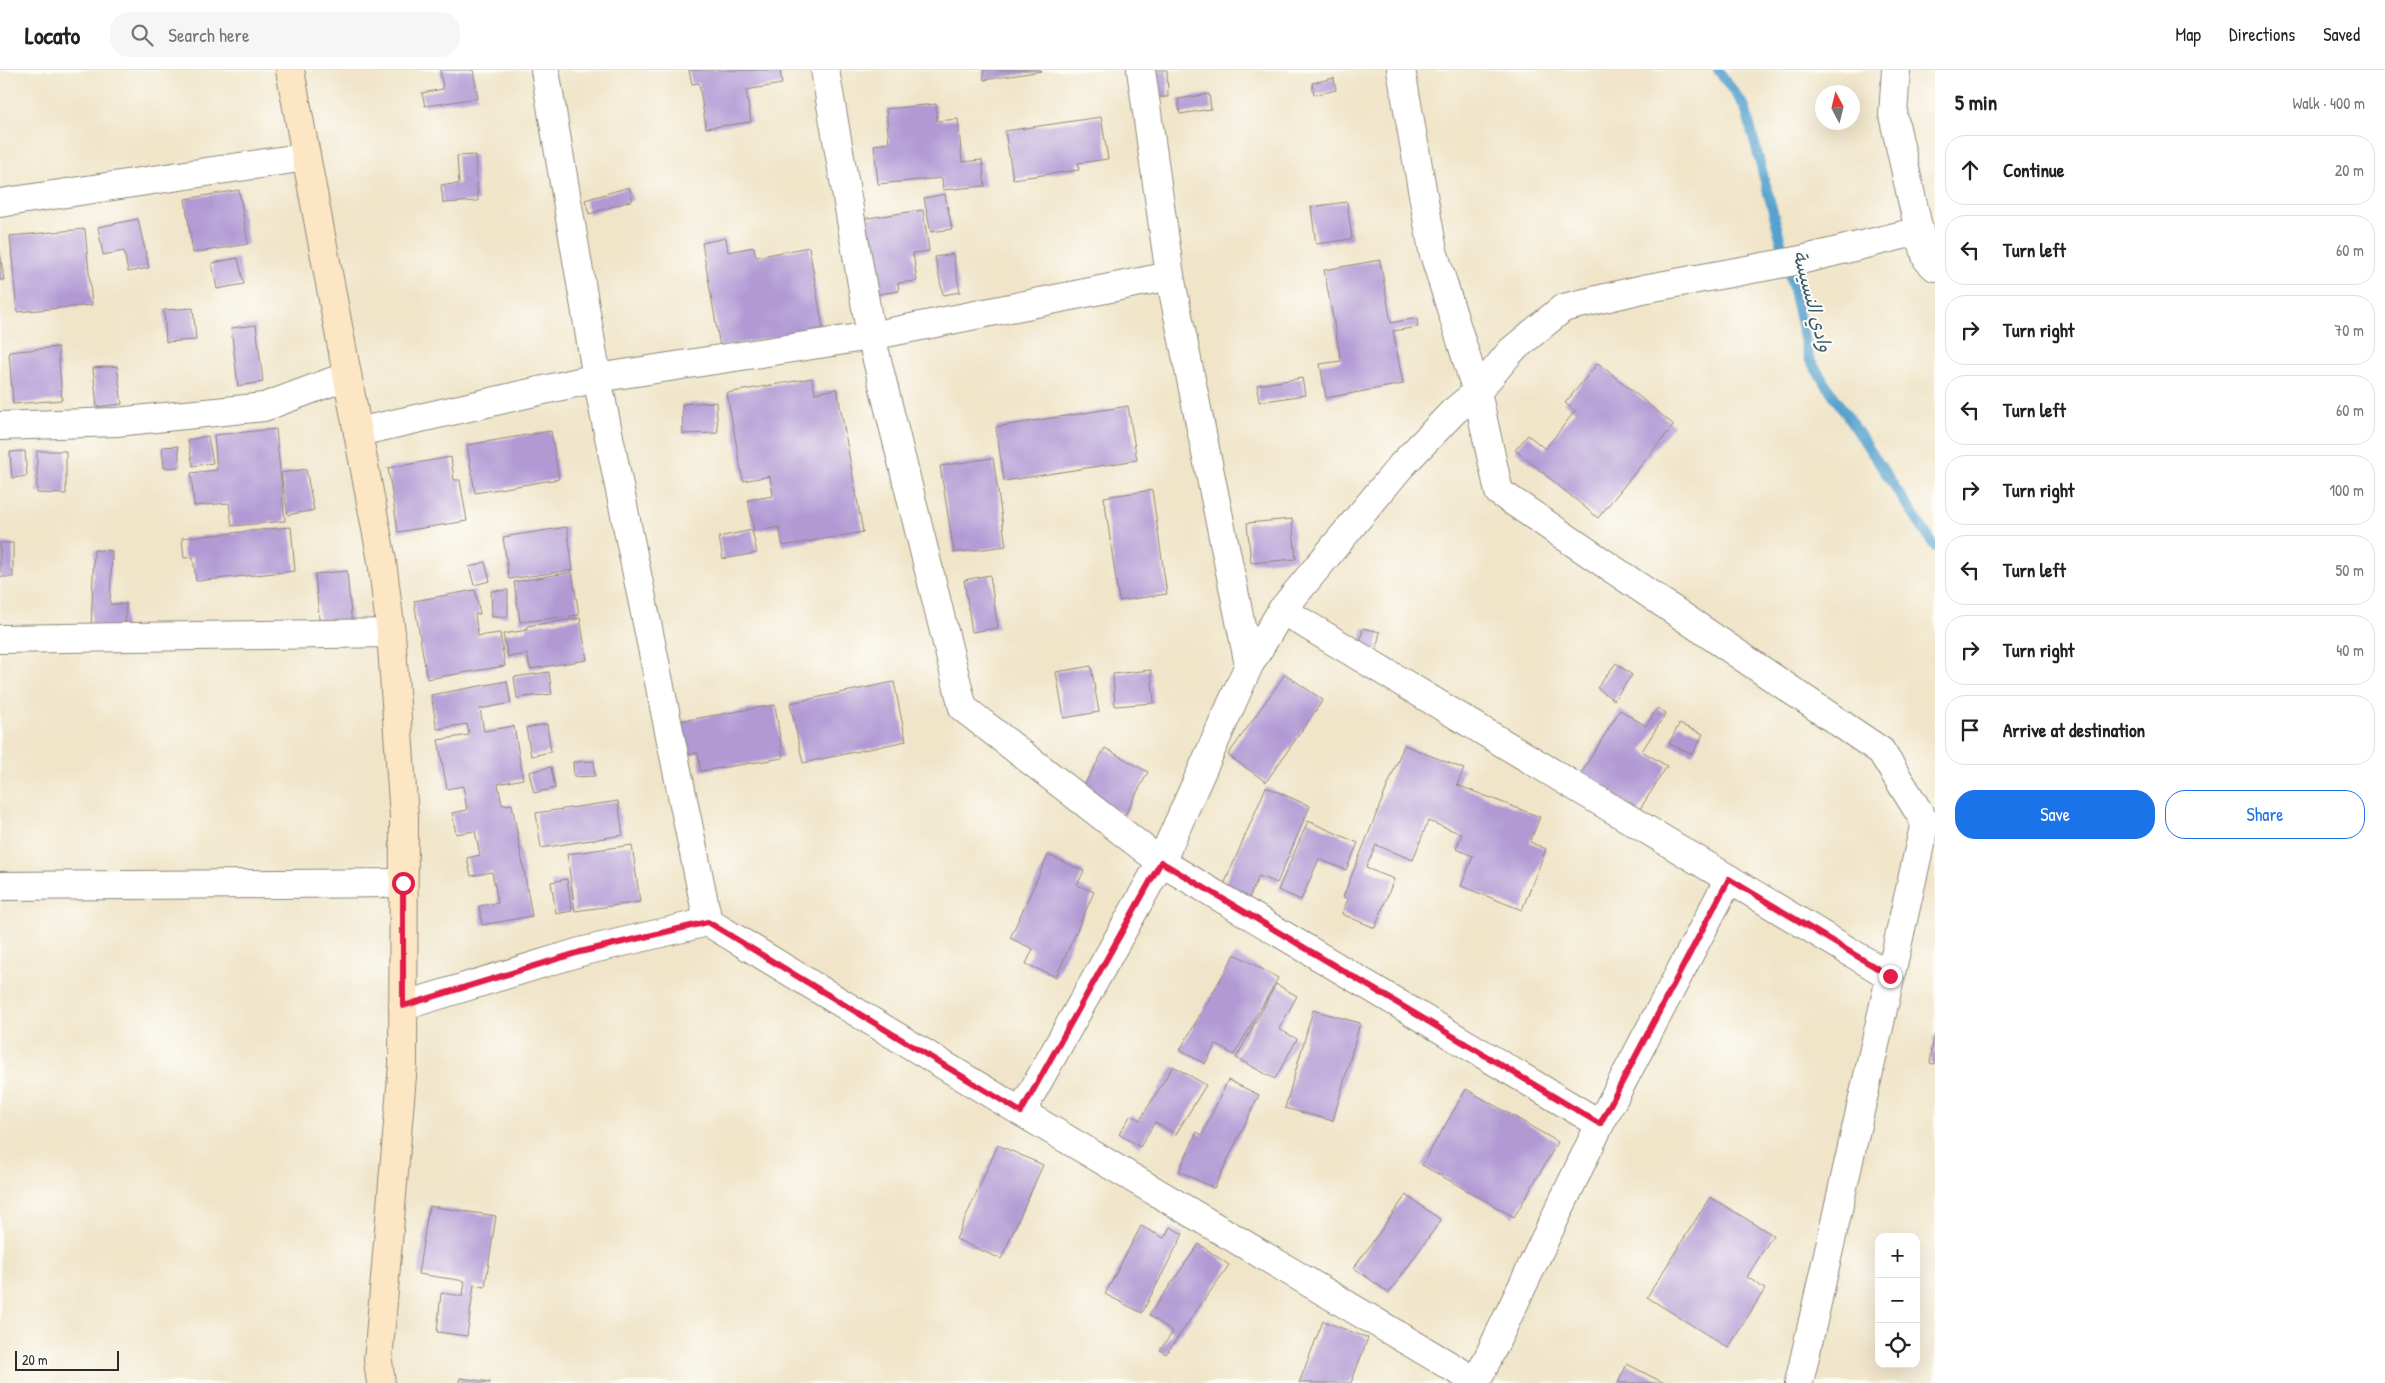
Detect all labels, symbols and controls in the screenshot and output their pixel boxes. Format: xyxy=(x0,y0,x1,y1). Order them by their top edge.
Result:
search box xyxy=(110,12,460,57)
text: Locato xyxy=(25,19,80,51)
icon: search xyxy=(128,21,156,49)
text: Search here xyxy=(168,22,249,48)
text: Map xyxy=(2176,22,2201,47)
text: Directions xyxy=(2229,22,2295,47)
text: Saved xyxy=(2323,22,2360,47)
north arrow xyxy=(1815,85,1860,130)
text: 5 min xyxy=(1955,88,1997,117)
text: Walk · 400 m xyxy=(2293,92,2365,114)
icon: ahead xyxy=(1956,156,1984,184)
text: Continue xyxy=(2003,157,2064,183)
text: 20 m xyxy=(2335,159,2364,181)
icon: left xyxy=(1956,236,1984,264)
text: Turn left xyxy=(2003,237,2066,263)
text: 60 m xyxy=(2336,239,2364,261)
water label: وادي النسيسة xyxy=(1786,247,1839,355)
icon: right xyxy=(1956,316,1984,344)
text: Turn right xyxy=(2003,317,2074,343)
text: 70 m xyxy=(2334,319,2364,341)
icon: left xyxy=(1956,396,1984,424)
text: Turn left xyxy=(2003,397,2066,423)
text: 60 m xyxy=(2336,399,2364,421)
icon: right xyxy=(1956,476,1984,504)
text: Turn right xyxy=(2003,477,2074,503)
text: 100 m xyxy=(2329,479,2364,501)
icon: left xyxy=(1956,556,1984,584)
text: Turn left xyxy=(2003,557,2066,583)
text: 50 m xyxy=(2336,559,2364,581)
icon: right xyxy=(1956,636,1984,664)
text: Turn right xyxy=(2003,637,2074,663)
text: 40 m xyxy=(2336,639,2364,661)
icon: arrive xyxy=(1956,716,1984,744)
text: Arrive at destination xyxy=(2003,717,2145,743)
button: Save xyxy=(1955,790,2155,839)
button: Share xyxy=(2165,790,2365,839)
route start xyxy=(392,872,415,895)
route end xyxy=(1879,965,1902,988)
map controls xyxy=(1875,1233,1920,1368)
button: + xyxy=(1875,1233,1920,1278)
button: − xyxy=(1875,1278,1920,1323)
button: locate xyxy=(1875,1323,1920,1368)
scale bar xyxy=(15,1348,119,1371)
text: 20 m xyxy=(22,1350,48,1369)

